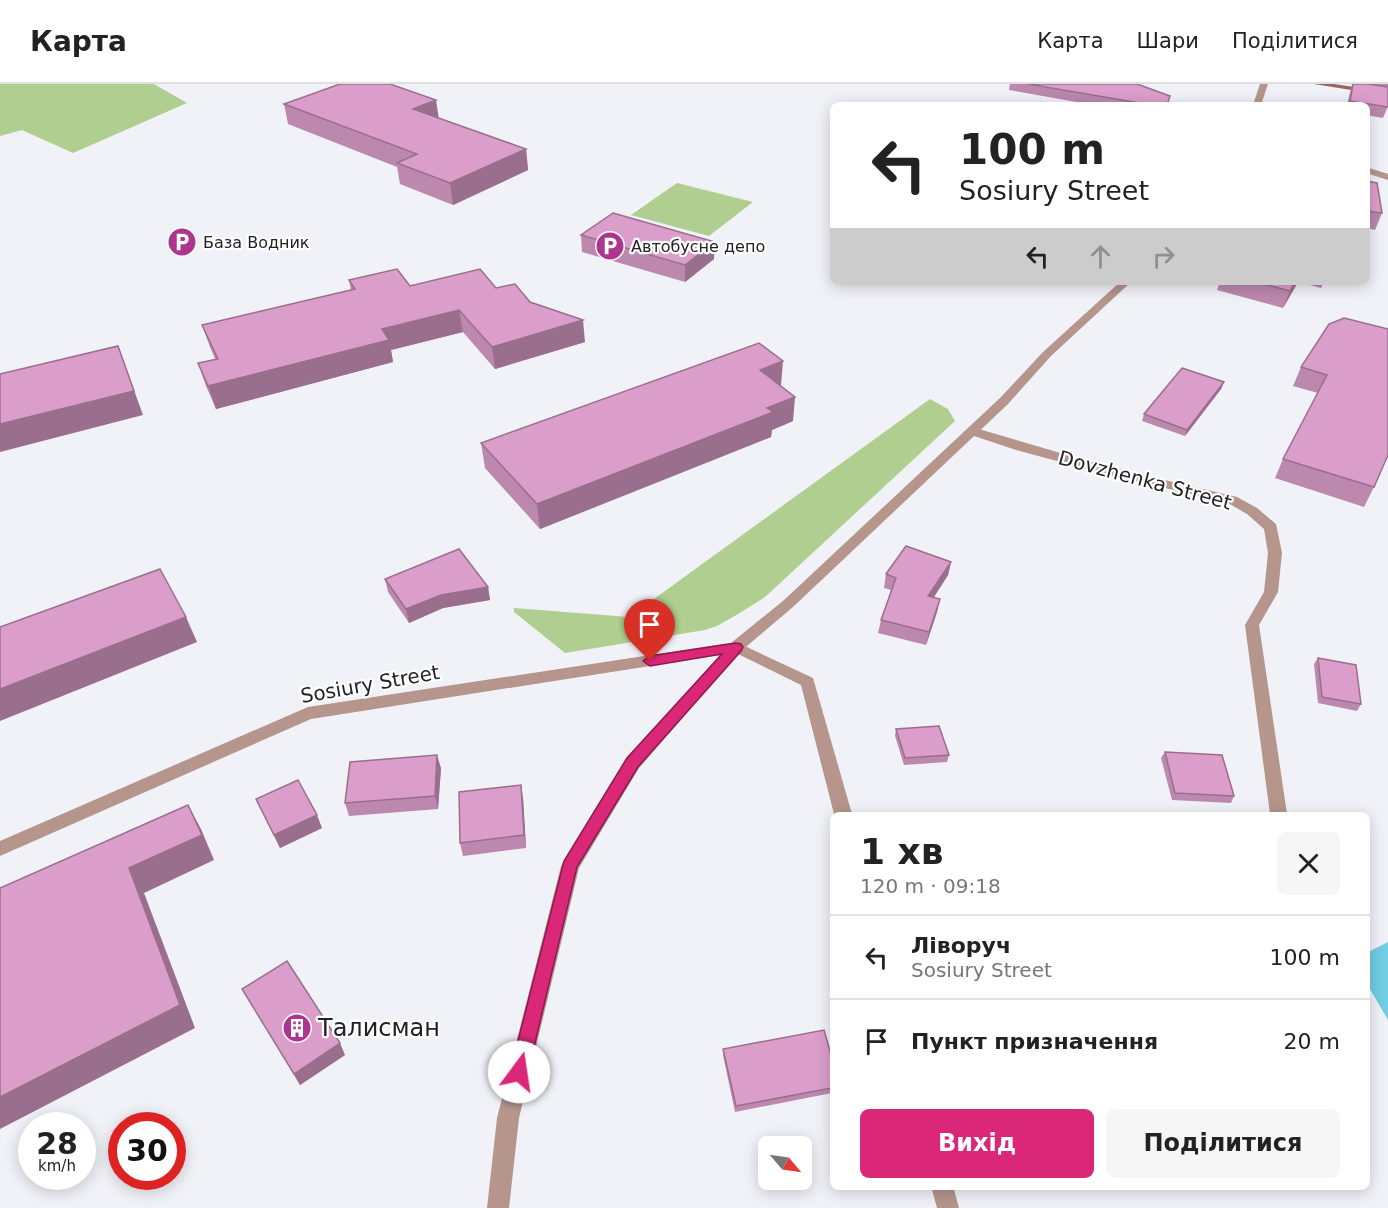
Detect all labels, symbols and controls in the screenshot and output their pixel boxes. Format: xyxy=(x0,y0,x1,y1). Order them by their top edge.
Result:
text: Карта xyxy=(30,25,127,58)
text: Карта xyxy=(1037,29,1104,53)
text: Шари xyxy=(1137,29,1199,53)
text: Поділитися xyxy=(1232,29,1358,53)
text: 100 m xyxy=(959,125,1105,174)
icon: left xyxy=(860,126,938,204)
text: Sosiury Street xyxy=(959,175,1149,206)
parking icon: База Водник xyxy=(166,226,198,258)
parking icon: Автобусне депо xyxy=(594,230,626,262)
place label: База Водник xyxy=(203,233,310,252)
place label: Автобусне депо xyxy=(631,237,765,256)
icon: left xyxy=(1021,240,1054,273)
icon: ahead xyxy=(1084,240,1117,273)
icon: right xyxy=(1147,240,1180,273)
street label: Dovzhenka Street xyxy=(1056,445,1234,515)
pin xyxy=(624,599,675,661)
icon: arrive xyxy=(633,608,666,641)
street label: Sosiury Street xyxy=(299,660,442,708)
text: 1 хв xyxy=(860,831,944,872)
button: close xyxy=(1277,832,1340,895)
text: 120 m · 09:18 xyxy=(860,874,1001,898)
text: Ліворуч xyxy=(911,933,1011,958)
icon: left xyxy=(860,941,893,974)
text: 100 m xyxy=(1270,945,1340,970)
text: Sosiury Street xyxy=(911,958,1052,982)
building icon: Талисман xyxy=(281,1012,313,1044)
place label: Талисман xyxy=(317,1014,440,1042)
icon: arrive xyxy=(860,1025,893,1058)
text: Пункт призначення xyxy=(911,1029,1158,1054)
text: 20 m xyxy=(1284,1029,1340,1054)
position arrow xyxy=(487,1040,551,1104)
button: Вихід xyxy=(860,1109,1094,1178)
button: Поділитися xyxy=(1106,1109,1340,1178)
speed limit sign: 30 xyxy=(108,1112,186,1190)
text: 28 xyxy=(36,1126,78,1161)
north arrow xyxy=(758,1136,812,1190)
map controls xyxy=(758,1136,812,1190)
text: km/h xyxy=(38,1157,76,1175)

